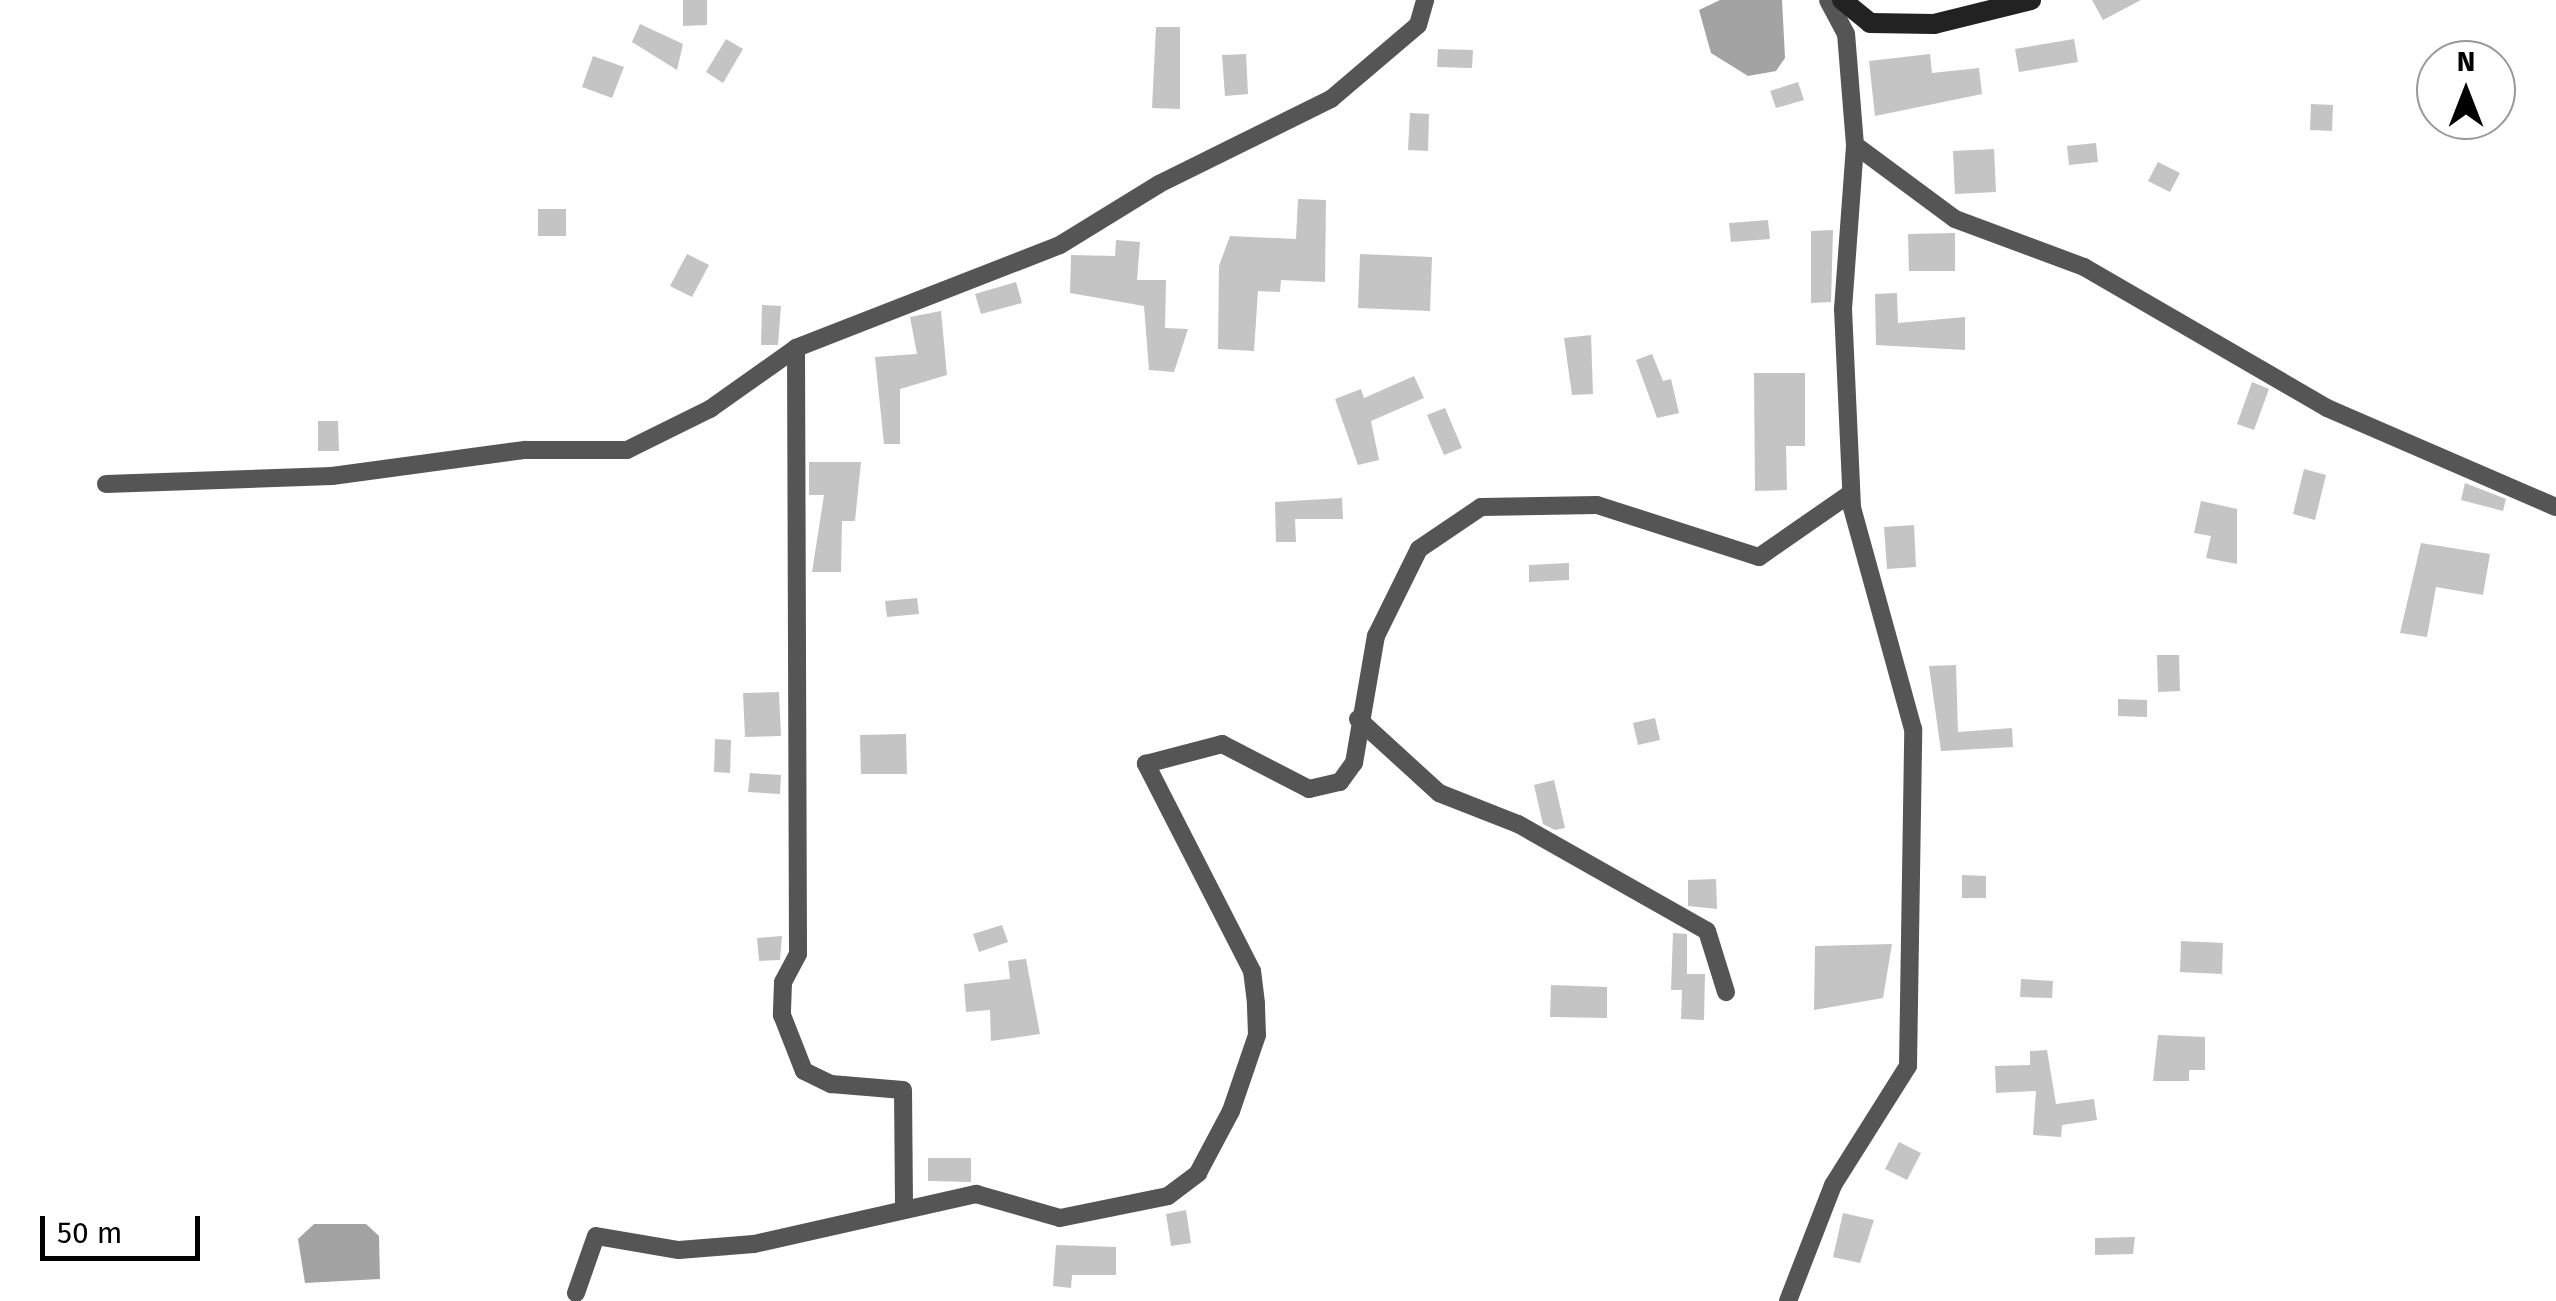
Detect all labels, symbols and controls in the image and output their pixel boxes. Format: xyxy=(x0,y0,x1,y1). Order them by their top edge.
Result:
north arrow xyxy=(2416,40,2516,140)
text: N xyxy=(2457,45,2475,78)
scale bar xyxy=(45,1196,205,1258)
text: 50 m xyxy=(57,1215,122,1251)

